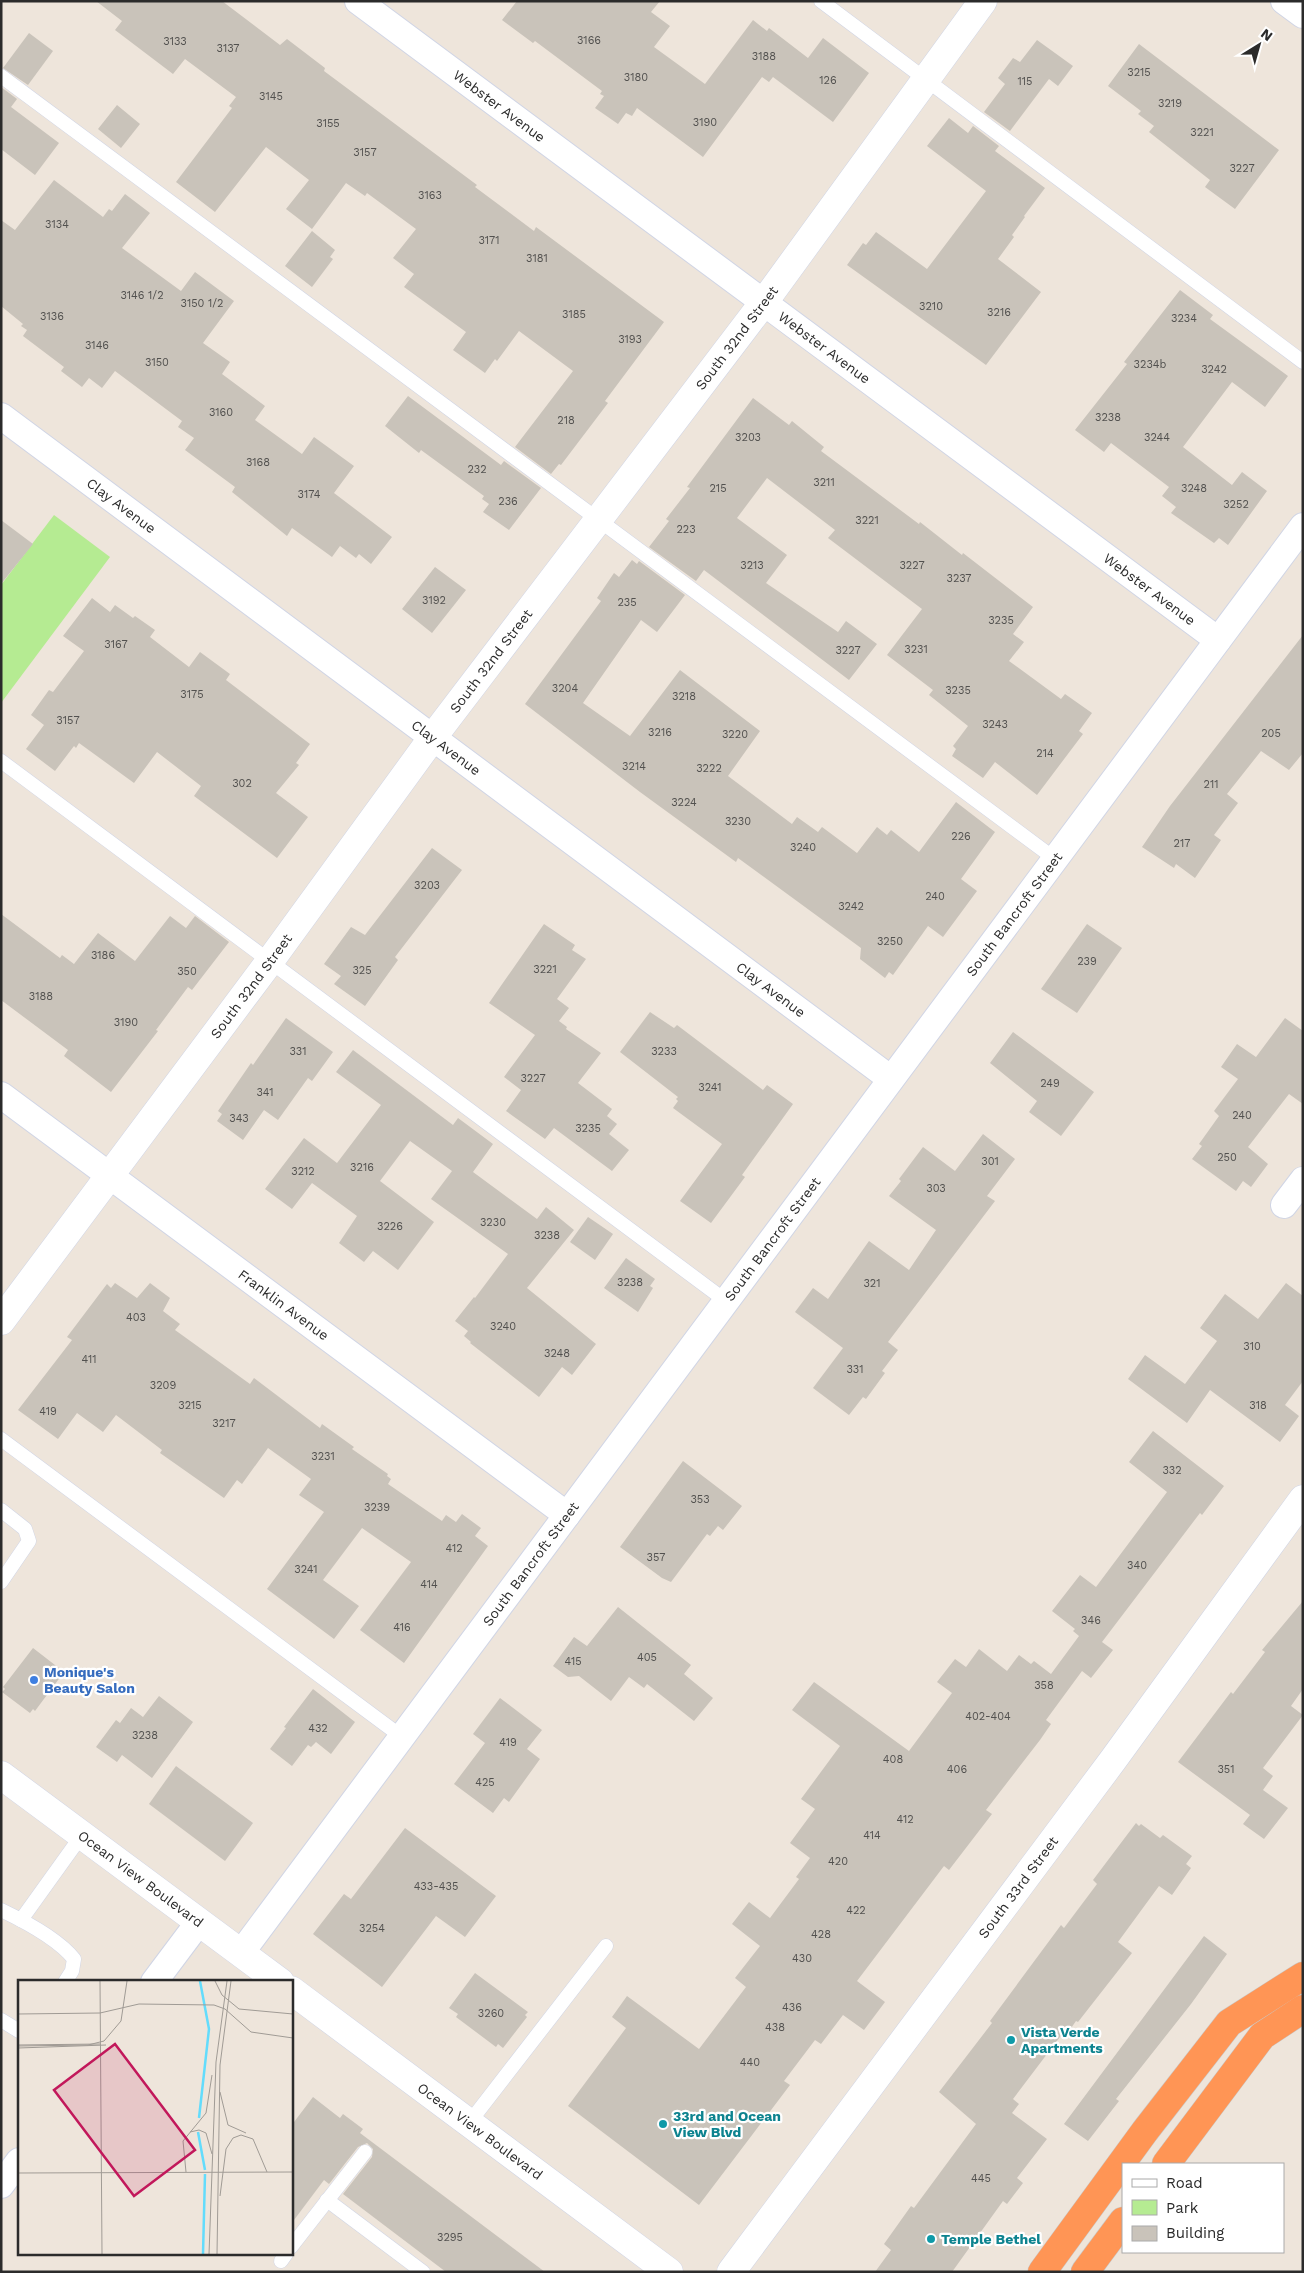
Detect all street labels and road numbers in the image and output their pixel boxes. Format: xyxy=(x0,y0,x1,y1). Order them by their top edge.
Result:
street label: Webster Avenue xyxy=(450,67,548,145)
street label: South 32nd Street xyxy=(692,283,781,393)
street label: Webster Avenue xyxy=(775,308,873,387)
street label: Clay Avenue xyxy=(84,475,159,537)
street label: Webster Avenue xyxy=(1100,550,1198,628)
street label: South 32nd Street xyxy=(446,606,536,716)
street label: Clay Avenue xyxy=(408,717,484,778)
street label: South Bancroft Street xyxy=(963,849,1066,979)
street label: South 32nd Street xyxy=(207,931,295,1041)
street label: Clay Avenue xyxy=(733,959,809,1020)
street label: South Bancroft Street xyxy=(721,1174,824,1304)
street label: Franklin Avenue xyxy=(235,1266,332,1344)
street label: South Bancroft Street xyxy=(479,1499,582,1629)
street label: Ocean View Boulevard xyxy=(75,1827,207,1930)
street label: South 33rd Street xyxy=(975,1833,1061,1941)
street label: Ocean View Boulevard xyxy=(414,2079,546,2183)

